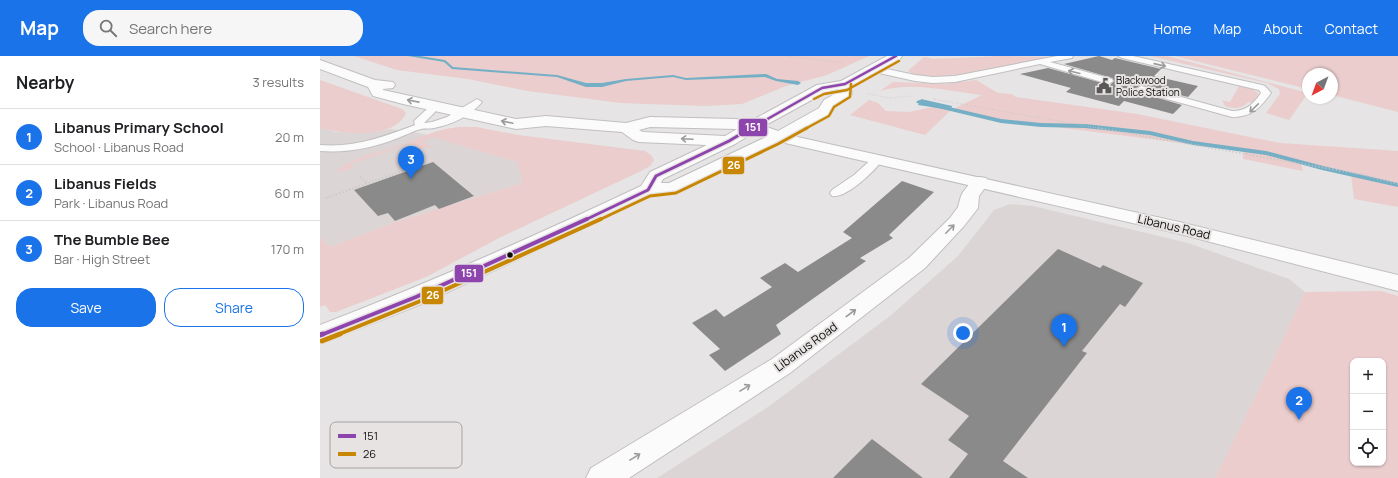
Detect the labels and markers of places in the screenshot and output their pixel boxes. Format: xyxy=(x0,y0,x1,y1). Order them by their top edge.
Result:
place label: Blackwood Police Station xyxy=(1116,73,1180,99)
public building icon: Blackwood Police Station xyxy=(1095,77,1113,95)
pin: 3 xyxy=(398,146,424,179)
unlabelled marker xyxy=(505,250,515,260)
pin: 1 xyxy=(1051,314,1077,347)
pin: 2 xyxy=(1286,387,1312,420)

